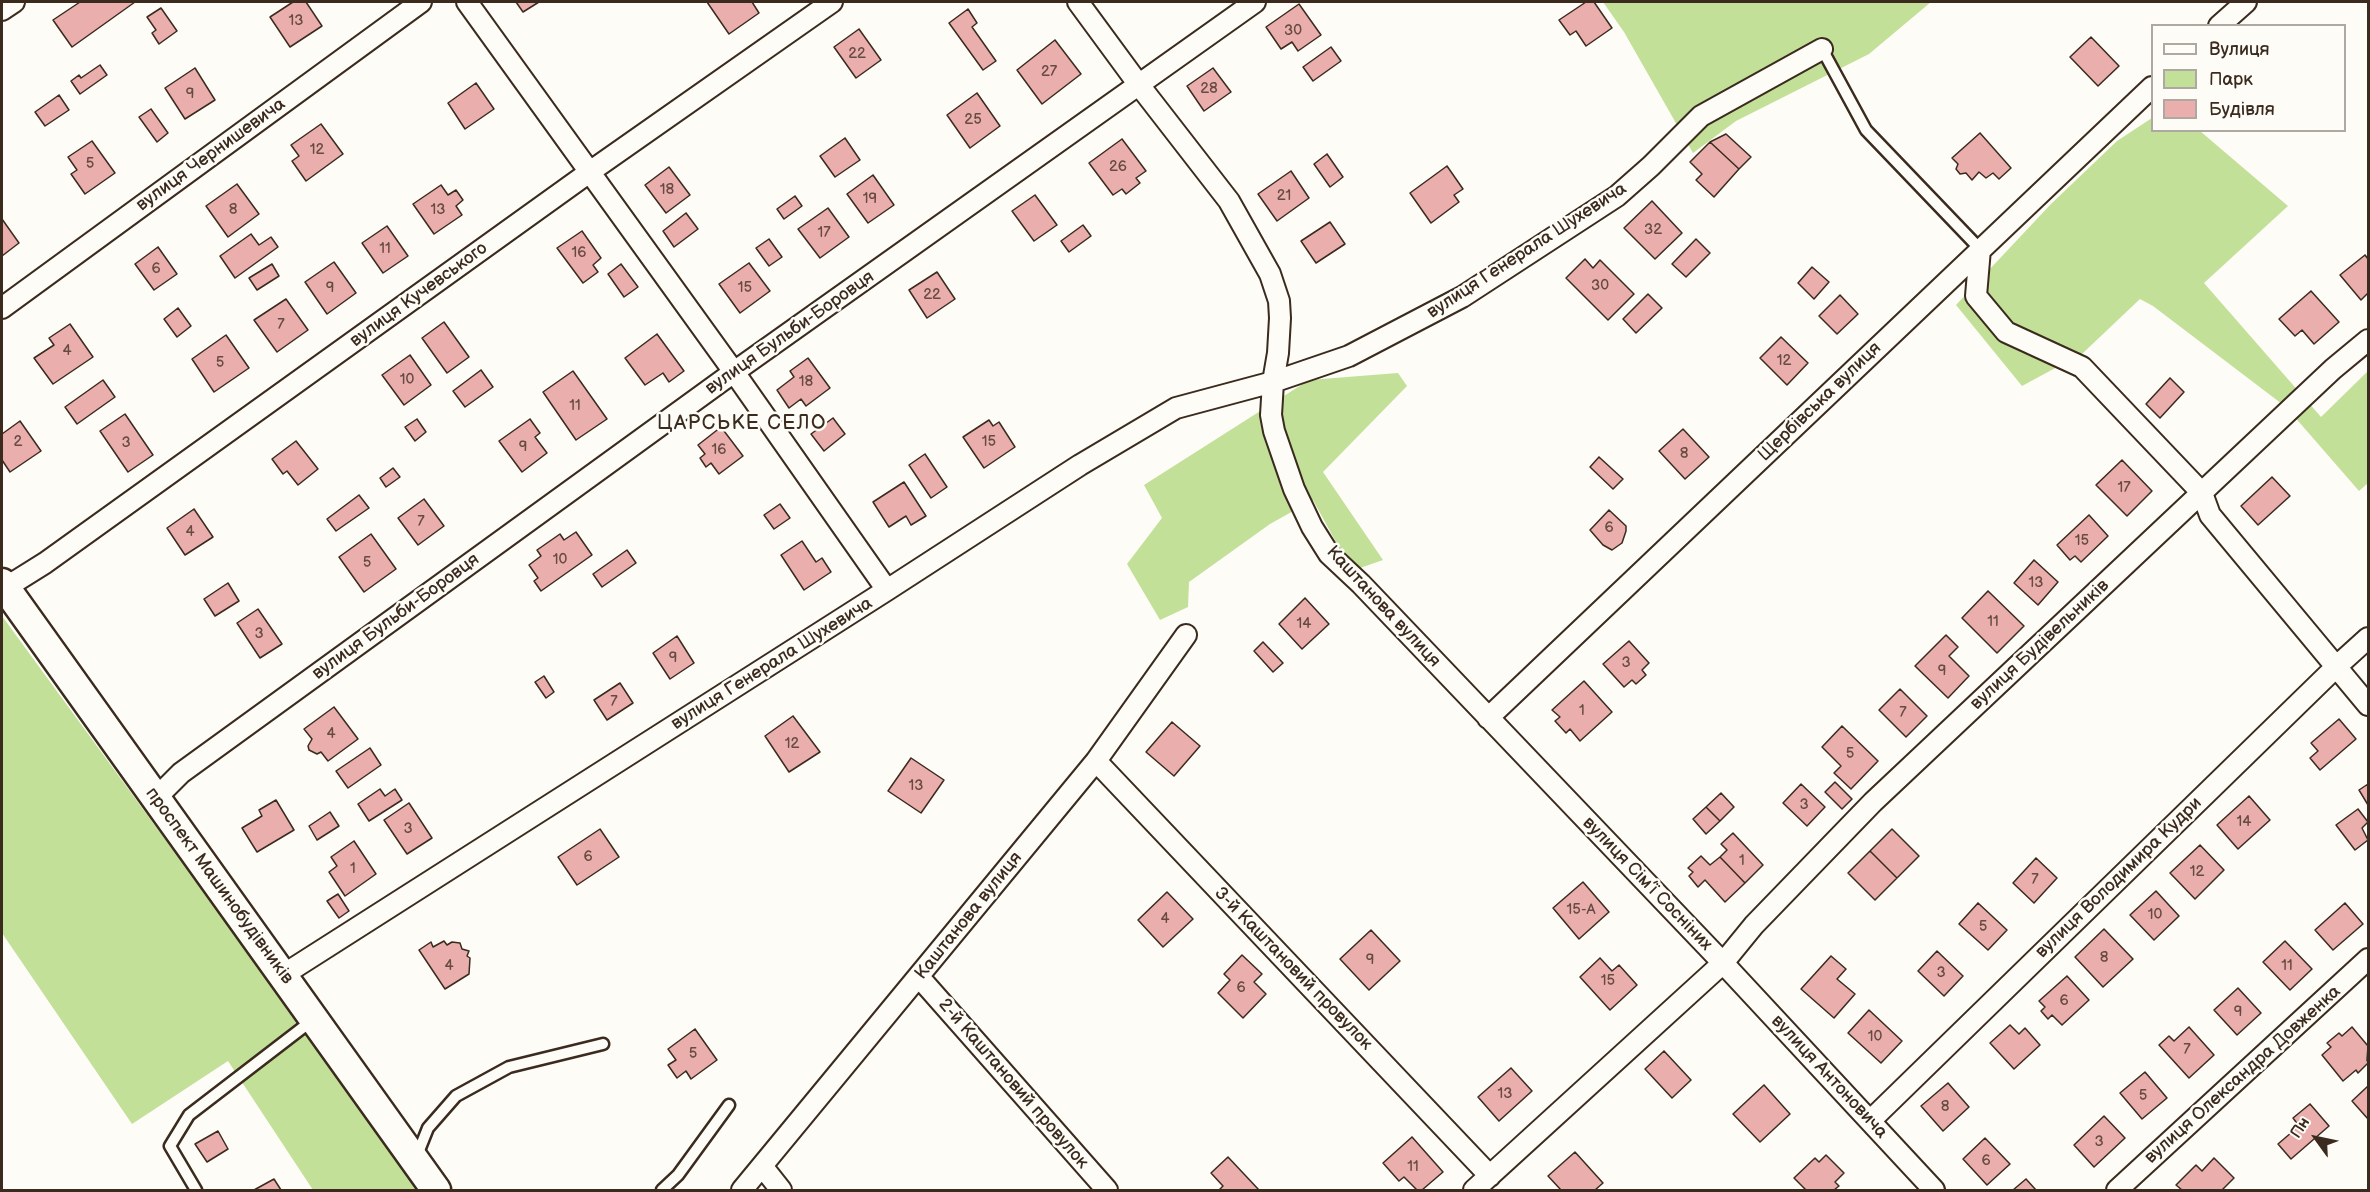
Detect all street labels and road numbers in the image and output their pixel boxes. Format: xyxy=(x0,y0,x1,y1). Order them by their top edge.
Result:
street label: вулиця Чернишевича xyxy=(132,94,290,216)
street label: вулиця Генерала Шухевича xyxy=(1423,178,1631,324)
street label: вулиця Кучевського xyxy=(346,238,492,352)
street label: вулиця Бульби-Боровця xyxy=(701,266,879,400)
street label: Щербівська вулиця xyxy=(1754,338,1886,466)
street label: Каштанова вулиця xyxy=(1321,542,1445,672)
street label: вулиця Бульби-Боровця xyxy=(308,549,484,685)
street label: вулиця Будівельників xyxy=(1966,575,2114,715)
street label: вулиця Генерала Шухевича xyxy=(667,593,877,735)
street label: проспект Машинобудівників xyxy=(140,783,298,989)
street label: вулиця Володимира Кудри xyxy=(2031,793,2207,963)
street label: вулиця Сім’ї Сосніних xyxy=(1577,813,1717,955)
street label: Каштанова вулиця xyxy=(911,848,1027,984)
street label: 3-й Каштановий провулок xyxy=(1209,883,1377,1055)
street label: вулиця Олександра Довженка xyxy=(2141,981,2345,1169)
street label: 2-й Каштановий провулок xyxy=(933,995,1093,1173)
street label: вулиця Антоновича xyxy=(1766,1011,1892,1143)

